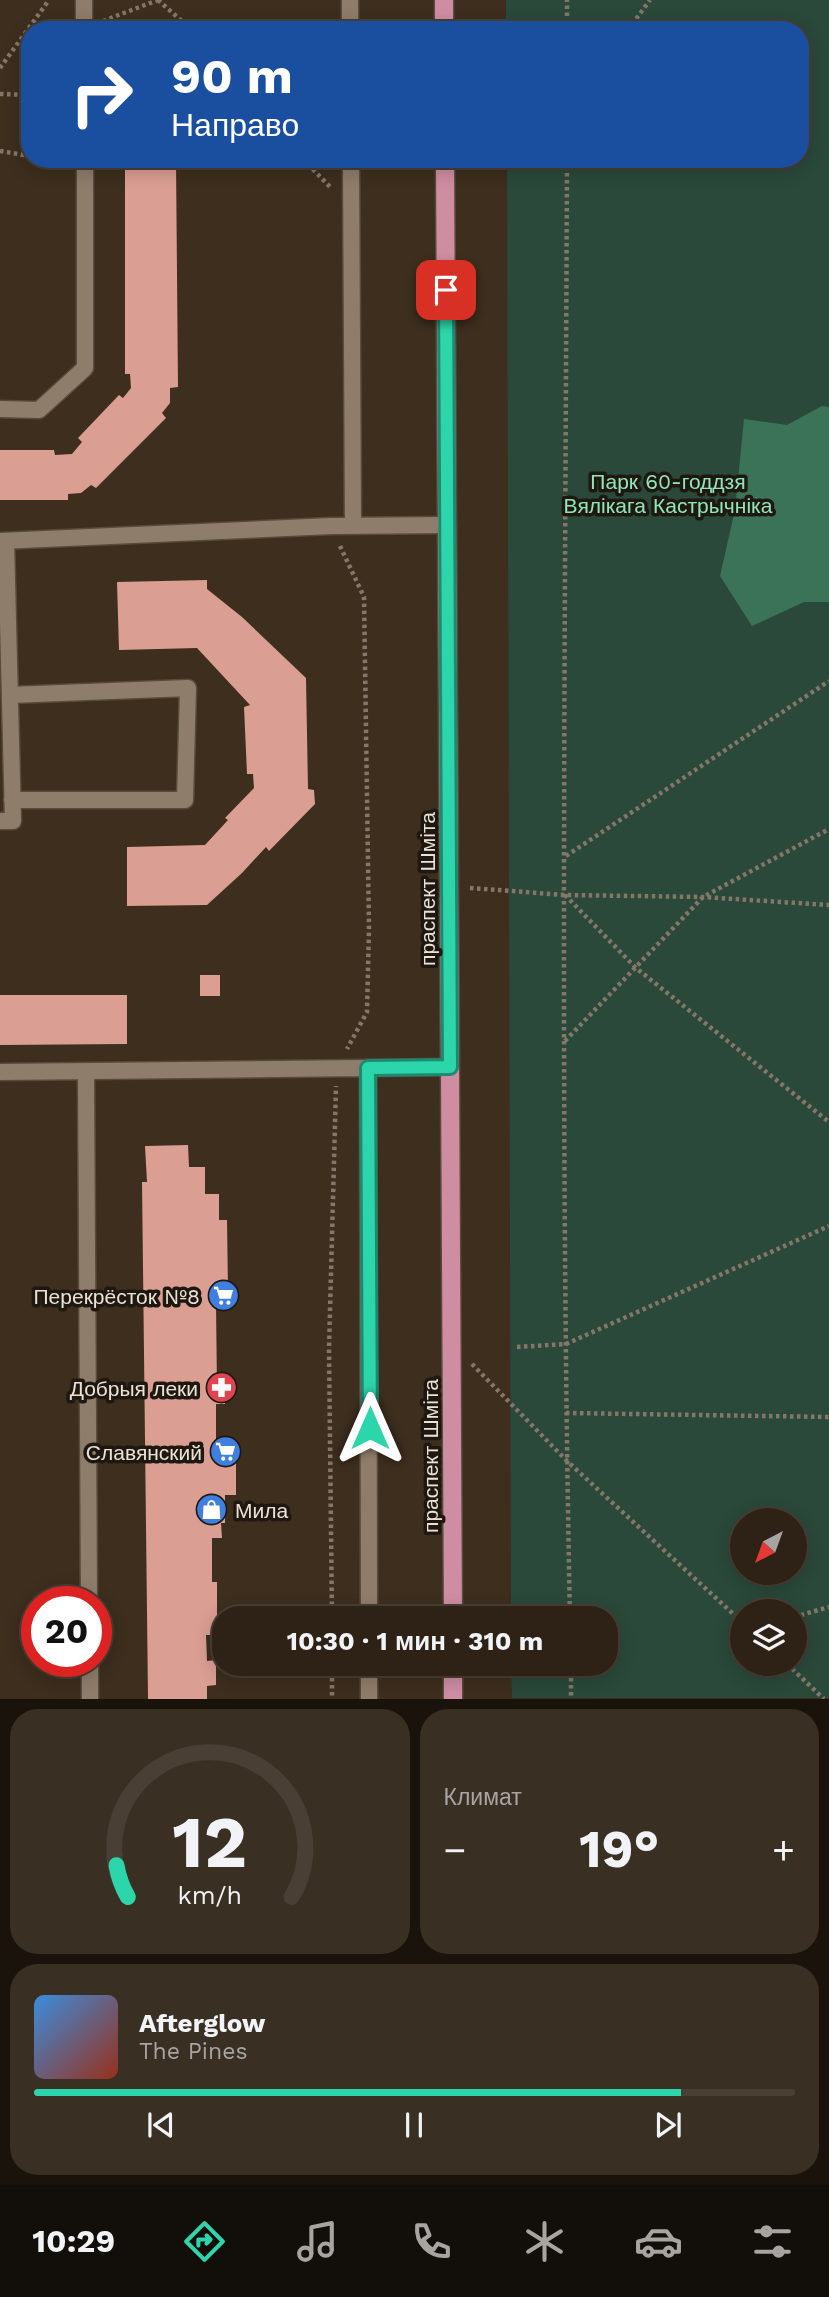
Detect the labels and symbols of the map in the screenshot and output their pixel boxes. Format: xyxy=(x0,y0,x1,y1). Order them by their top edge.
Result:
pin xyxy=(416,260,476,320)
park label: Парк 60-годдзя Вялікага Кастрычніка xyxy=(564,469,773,518)
street label: праспект Шміта xyxy=(415,812,440,966)
supermarket icon: Перекрёсток №8 xyxy=(206,1279,240,1313)
place label: Перекрёсток №8 xyxy=(34,1284,200,1309)
pharmacy icon: Добрыя леки xyxy=(204,1371,238,1405)
place label: Добрыя леки xyxy=(70,1376,198,1401)
street label: праспект Шміта xyxy=(418,1379,443,1533)
position arrow xyxy=(333,1391,407,1465)
supermarket icon: Славянский xyxy=(208,1435,242,1469)
place label: Славянский xyxy=(86,1440,202,1465)
shop icon: Мила xyxy=(195,1493,229,1527)
place label: Мила xyxy=(235,1498,288,1523)
north arrow xyxy=(730,1508,807,1586)
speed limit sign: 20 xyxy=(21,1586,112,1677)

